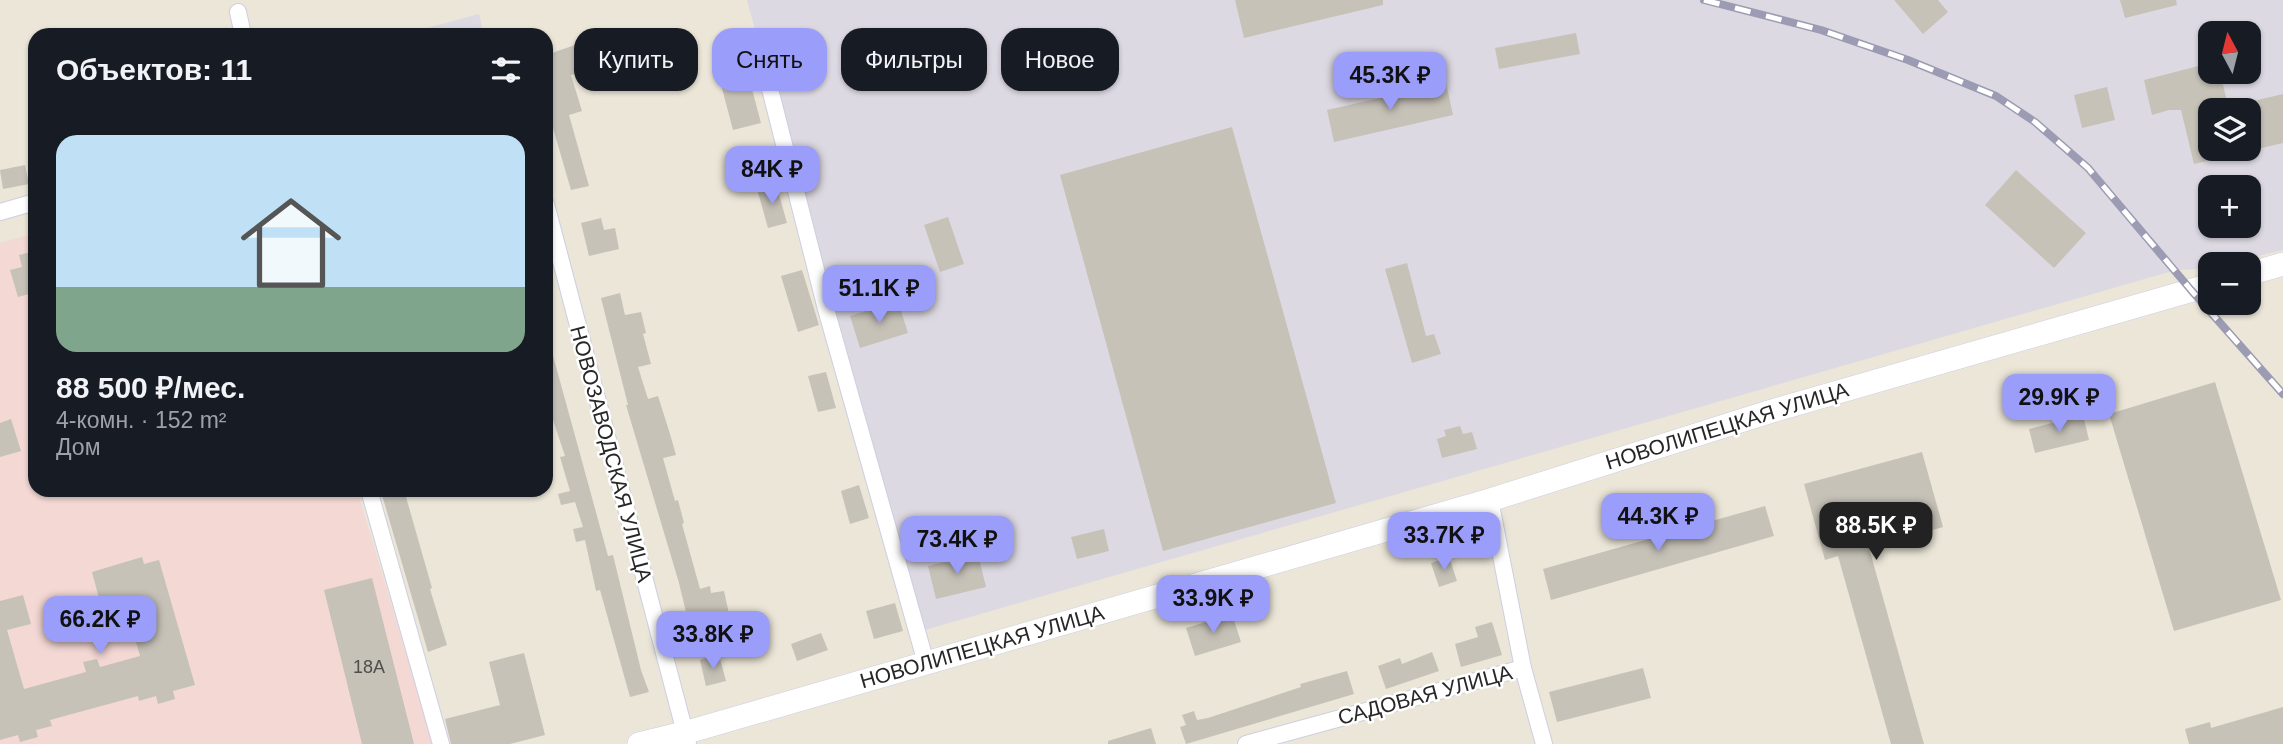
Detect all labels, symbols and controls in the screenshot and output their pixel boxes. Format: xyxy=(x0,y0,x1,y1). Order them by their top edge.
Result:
north arrow xyxy=(2198,21,2261,84)
map controls xyxy=(2198,21,2261,315)
chip: Купить xyxy=(574,28,698,91)
chip: Снять xyxy=(712,28,827,91)
chip: Фильтры xyxy=(841,28,987,91)
chip: Новое xyxy=(1001,28,1119,91)
icon: filters xyxy=(487,51,525,89)
pin: 45.3K ₽ xyxy=(1325,52,1455,112)
text: Объектов: 11 xyxy=(56,53,252,86)
text: 45.3K ₽ xyxy=(1349,62,1431,88)
button: layers xyxy=(2198,98,2261,161)
pin: 84K ₽ xyxy=(723,146,821,206)
text: 84K ₽ xyxy=(741,156,803,182)
button: + xyxy=(2198,175,2261,238)
icon: home xyxy=(228,180,354,306)
button: − xyxy=(2198,252,2261,315)
pin: 51.1K ₽ xyxy=(814,266,944,325)
text: 51.1K ₽ xyxy=(838,275,920,301)
street label: НОВОЗАВОДСКАЯ УЛИЦА xyxy=(566,323,657,585)
text: 88 500 ₽/мес. xyxy=(56,371,245,404)
pin: 29.9K ₽ xyxy=(1994,374,2124,434)
street label: НОВОЛИПЕЦКАЯ УЛИЦА xyxy=(1603,378,1851,473)
text: 29.9K ₽ xyxy=(2018,384,2100,410)
text: 4-комн. · 152 m² xyxy=(56,407,227,433)
text: Дом xyxy=(56,434,100,460)
pin: 44.3K ₽ xyxy=(1593,494,1723,553)
text: 44.3K ₽ xyxy=(1617,503,1699,529)
pin: 88.5K ₽ xyxy=(1811,503,1941,562)
pin: 33.7K ₽ xyxy=(1379,512,1509,572)
text: 88.5K ₽ xyxy=(1835,512,1917,538)
pin: 73.4K ₽ xyxy=(892,516,1022,576)
text: 33.7K ₽ xyxy=(1403,522,1485,548)
text: 73.4K ₽ xyxy=(916,526,998,552)
pin: 33.9K ₽ xyxy=(1148,576,1278,635)
text: 33.9K ₽ xyxy=(1172,585,1254,611)
pin: 66.2K ₽ xyxy=(35,596,165,656)
street label: НОВОЛИПЕЦКАЯ УЛИЦА xyxy=(857,601,1106,692)
text: 66.2K ₽ xyxy=(59,606,141,632)
pin: 33.8K ₽ xyxy=(648,612,778,671)
text: 33.8K ₽ xyxy=(672,621,754,647)
house number: 18А xyxy=(353,657,385,677)
street label: САДОВАЯ УЛИЦА xyxy=(1335,660,1514,729)

